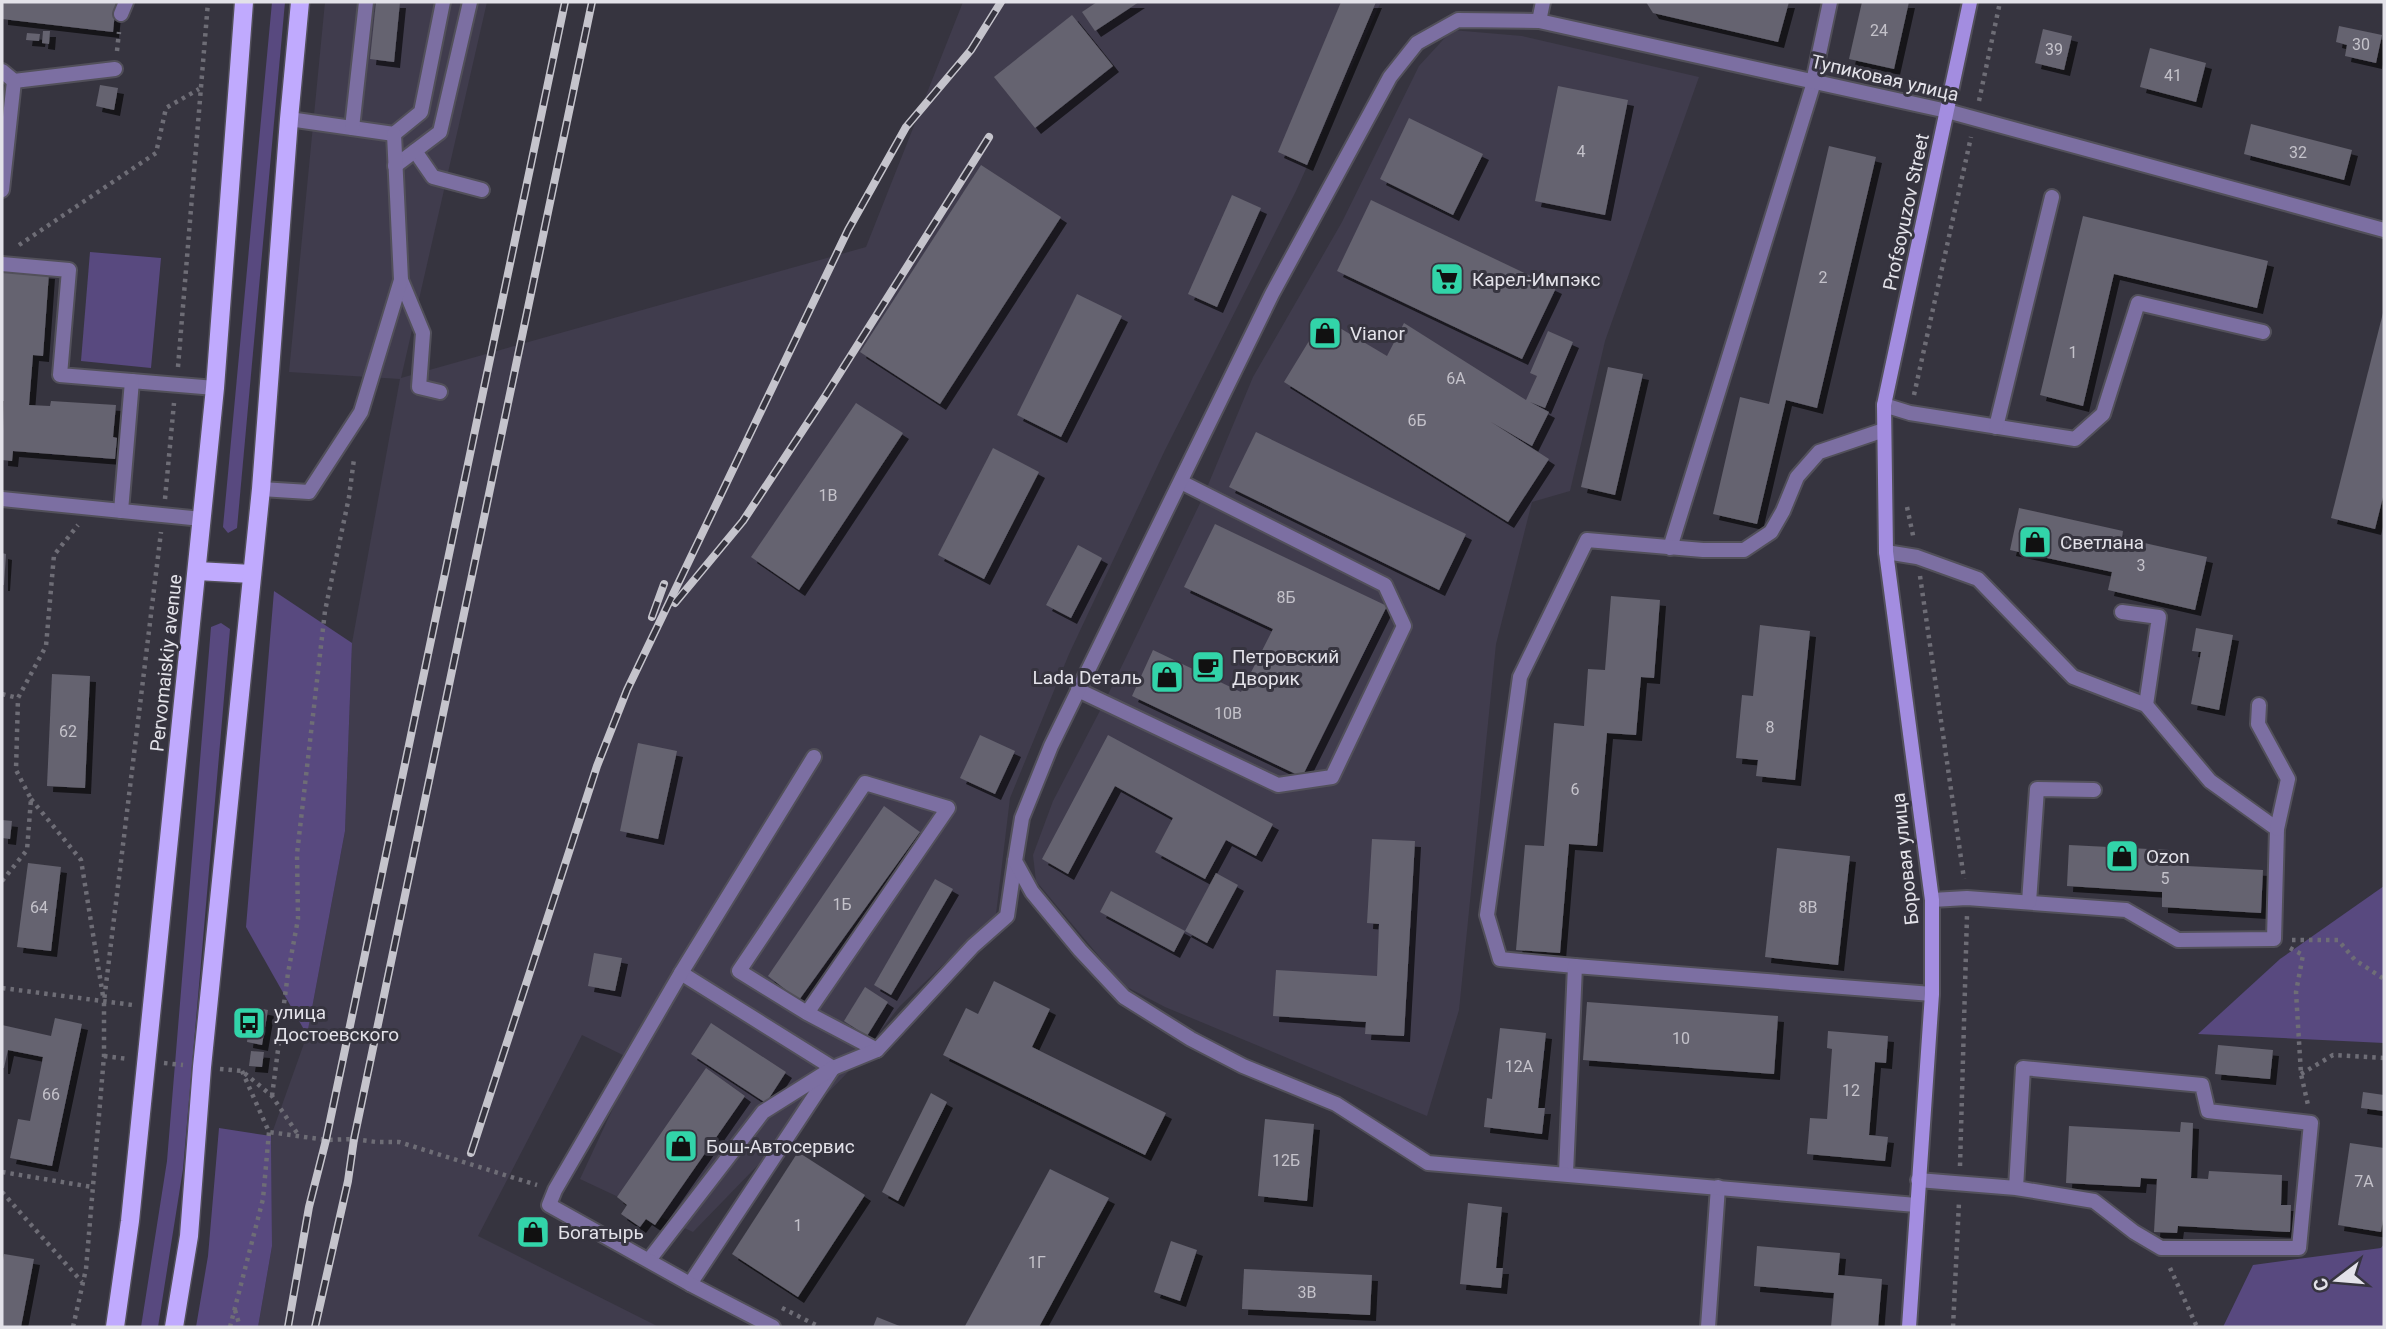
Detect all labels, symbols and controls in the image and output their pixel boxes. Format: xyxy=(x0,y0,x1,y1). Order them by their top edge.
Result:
house number: 24 xyxy=(1870,21,1888,40)
house number: 30 xyxy=(2352,35,2370,54)
house number: 39 xyxy=(2045,40,2063,59)
street label: Тупиковая улица xyxy=(1809,50,1961,106)
house number: 41 xyxy=(2164,66,2182,85)
street label: Profsoyuzov Street xyxy=(1878,132,1934,292)
house number: 4 xyxy=(1577,142,1586,161)
house number: 32 xyxy=(2289,143,2307,162)
supermarket icon: Карел-Импэкс xyxy=(1428,260,1466,298)
place label: Карел-Импэкс xyxy=(1472,268,1600,291)
house number: 2 xyxy=(1819,268,1828,287)
shop icon: Vianor xyxy=(1306,314,1344,352)
place label: Vianor xyxy=(1350,322,1405,345)
house number: 1 xyxy=(2069,343,2078,362)
house number: 6А xyxy=(1446,369,1466,388)
house number: 6Б xyxy=(1407,411,1427,430)
house number: 1В xyxy=(819,486,838,505)
shop icon: Светлана xyxy=(2016,523,2054,561)
place label: Светлана xyxy=(2060,531,2144,554)
house number: 3 xyxy=(2137,556,2146,575)
street label: Pervomaiskiy avenue xyxy=(145,573,187,753)
house number: 8Б xyxy=(1276,588,1296,607)
place label: Петровский Дворик xyxy=(1232,645,1339,690)
cafe icon: Петровский Дворик xyxy=(1189,648,1227,686)
shop icon: Lada Dеталь xyxy=(1148,658,1186,696)
place label: Lada Dеталь xyxy=(1033,666,1142,689)
house number: 10В xyxy=(1214,704,1242,723)
house number: 8 xyxy=(1766,718,1775,737)
house number: 62 xyxy=(59,722,77,741)
house number: 6 xyxy=(1571,780,1580,799)
street label: Боровая улица xyxy=(1887,792,1923,926)
shop icon: Ozon xyxy=(2103,837,2141,875)
place label: Ozon xyxy=(2146,845,2190,868)
house number: 5 xyxy=(2161,869,2170,888)
house number: 1Б xyxy=(832,895,852,914)
house number: 64 xyxy=(30,898,48,917)
house number: 8В xyxy=(1799,898,1818,917)
place label: улица Достоевского xyxy=(274,1001,399,1046)
bus stop icon: улица Достоевского xyxy=(230,1004,268,1042)
house number: 10 xyxy=(1672,1029,1690,1048)
house number: 12А xyxy=(1505,1057,1534,1076)
house number: 12 xyxy=(1842,1081,1860,1100)
house number: 66 xyxy=(42,1085,60,1104)
shop icon: Бош-Автосервис xyxy=(662,1127,700,1165)
place label: Бош-Автосервис xyxy=(706,1135,855,1158)
house number: 12Б xyxy=(1272,1151,1300,1170)
house number: 7А xyxy=(2354,1172,2374,1191)
shop icon: Богатырь xyxy=(514,1213,552,1251)
house number: 1 xyxy=(794,1216,803,1235)
place label: Богатырь xyxy=(558,1221,644,1244)
north arrow xyxy=(2302,1245,2372,1315)
house number: 1Г xyxy=(1028,1253,1046,1272)
text: С xyxy=(2308,1275,2334,1294)
house number: 3В xyxy=(1298,1283,1317,1302)

